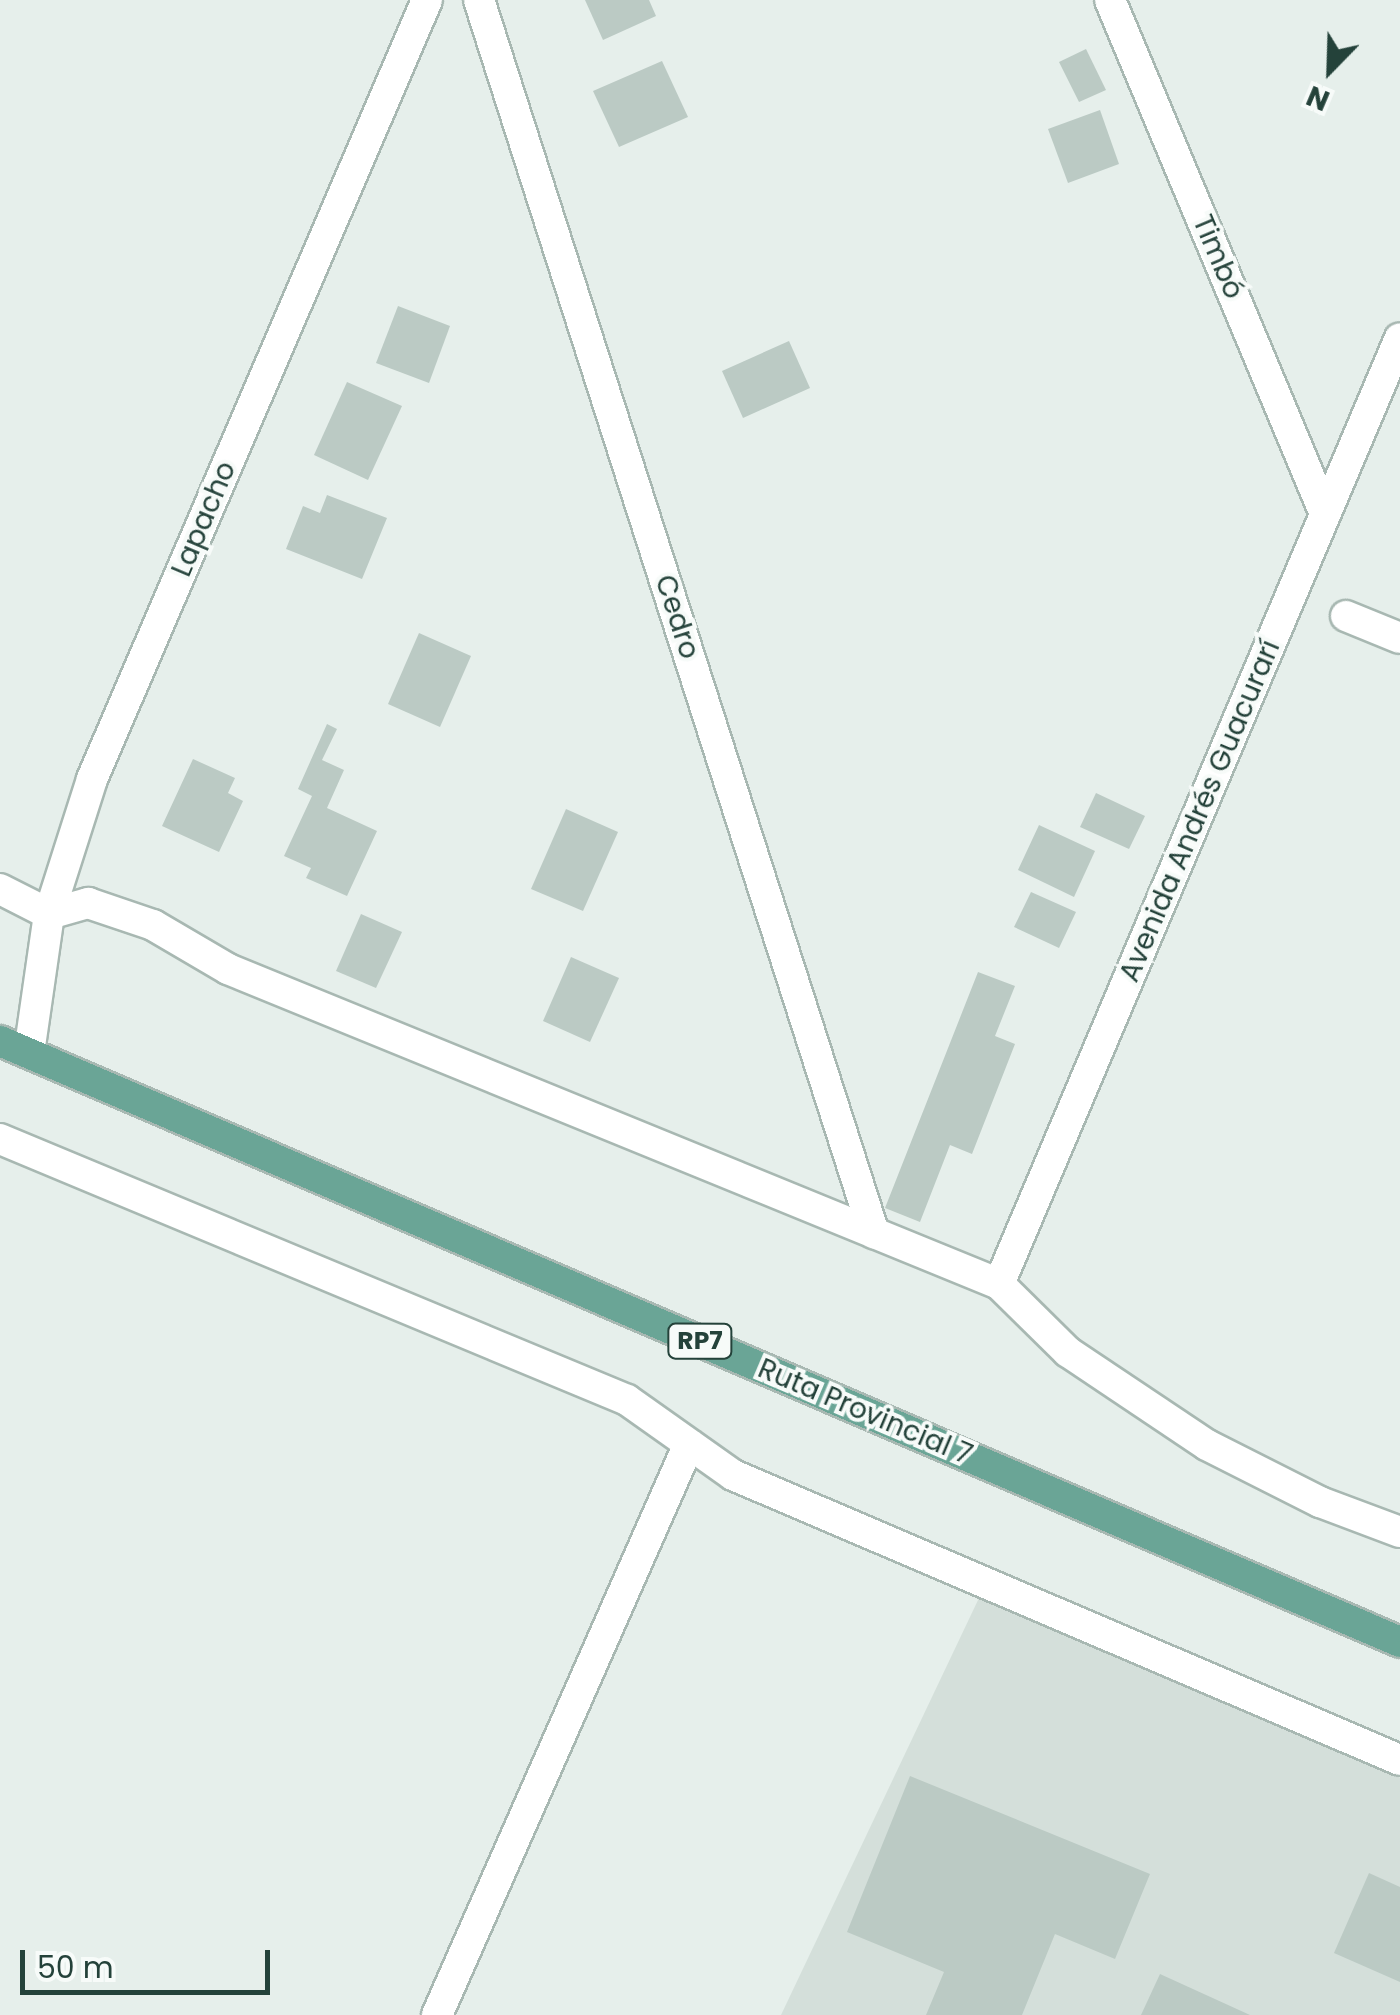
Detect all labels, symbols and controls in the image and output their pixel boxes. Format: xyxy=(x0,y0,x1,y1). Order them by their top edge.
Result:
north arrow xyxy=(1280,20,1380,120)
text: N xyxy=(1301,76,1335,120)
street label: Timbó xyxy=(1185,210,1251,304)
street label: Lapacho xyxy=(165,456,243,582)
street label: Cedro xyxy=(648,571,706,663)
street label: Avenida Andrés Guacurarí xyxy=(1113,635,1287,987)
road number: RP7 xyxy=(665,1321,735,1361)
street label: Ruta Provincial 7 xyxy=(753,1352,977,1472)
scale bar xyxy=(25,1930,275,1992)
text: 50 m xyxy=(37,1946,114,1989)

